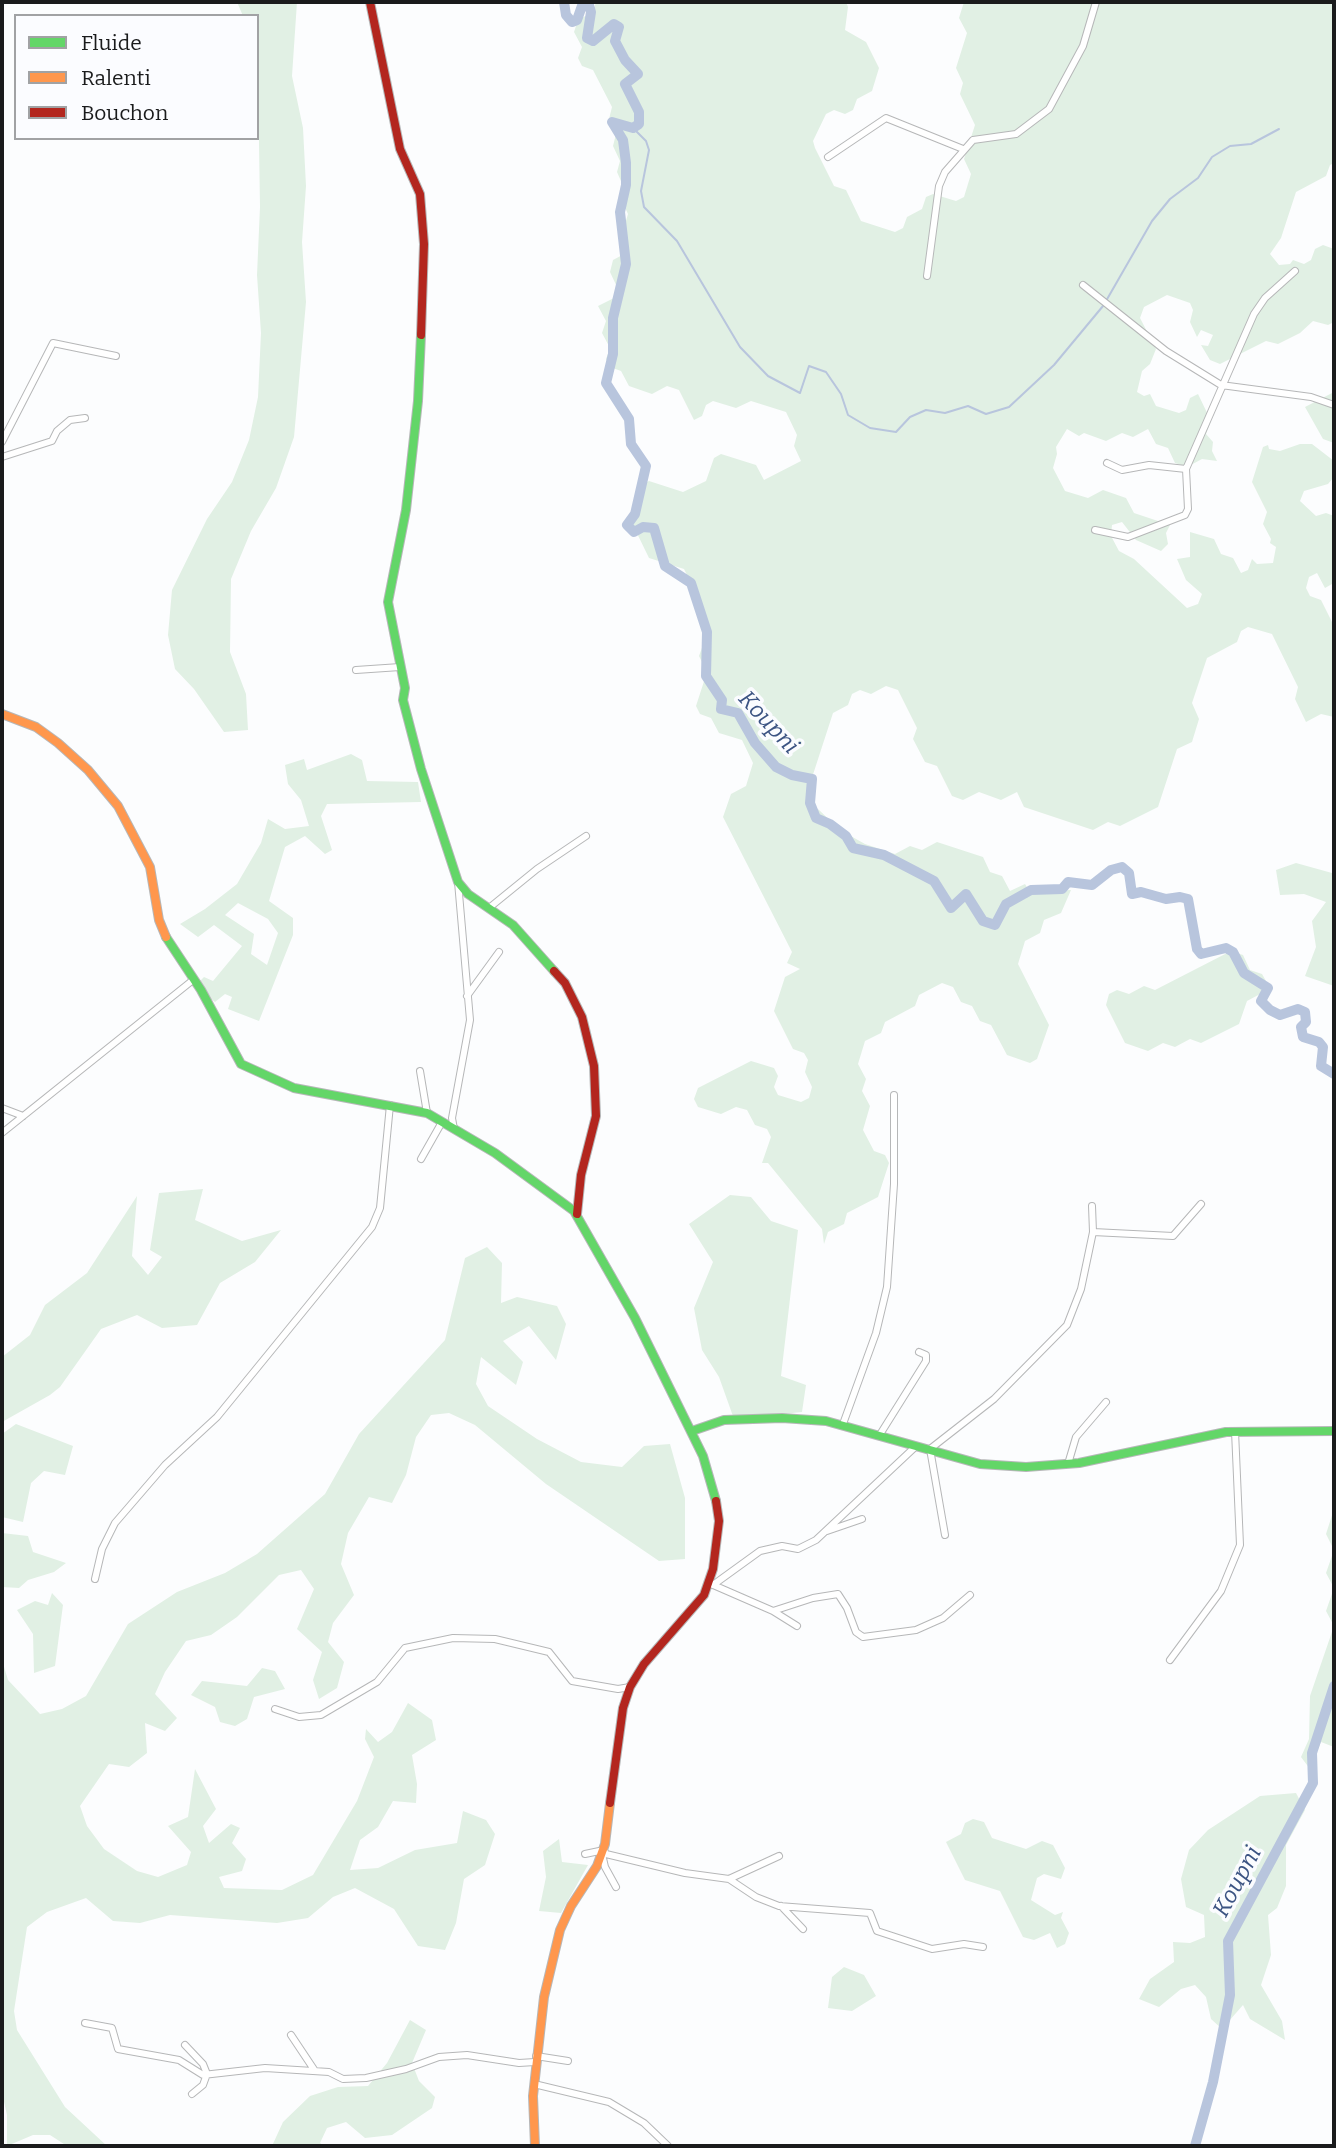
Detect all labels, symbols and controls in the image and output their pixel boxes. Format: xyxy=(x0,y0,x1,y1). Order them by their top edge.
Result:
legend xyxy=(14,14,259,140)
text: Fluide xyxy=(81,30,142,56)
text: Ralenti xyxy=(81,65,151,91)
text: Bouchon xyxy=(81,100,168,126)
water label: Koupni xyxy=(732,686,804,760)
water label: Koupni xyxy=(1208,1842,1268,1922)

